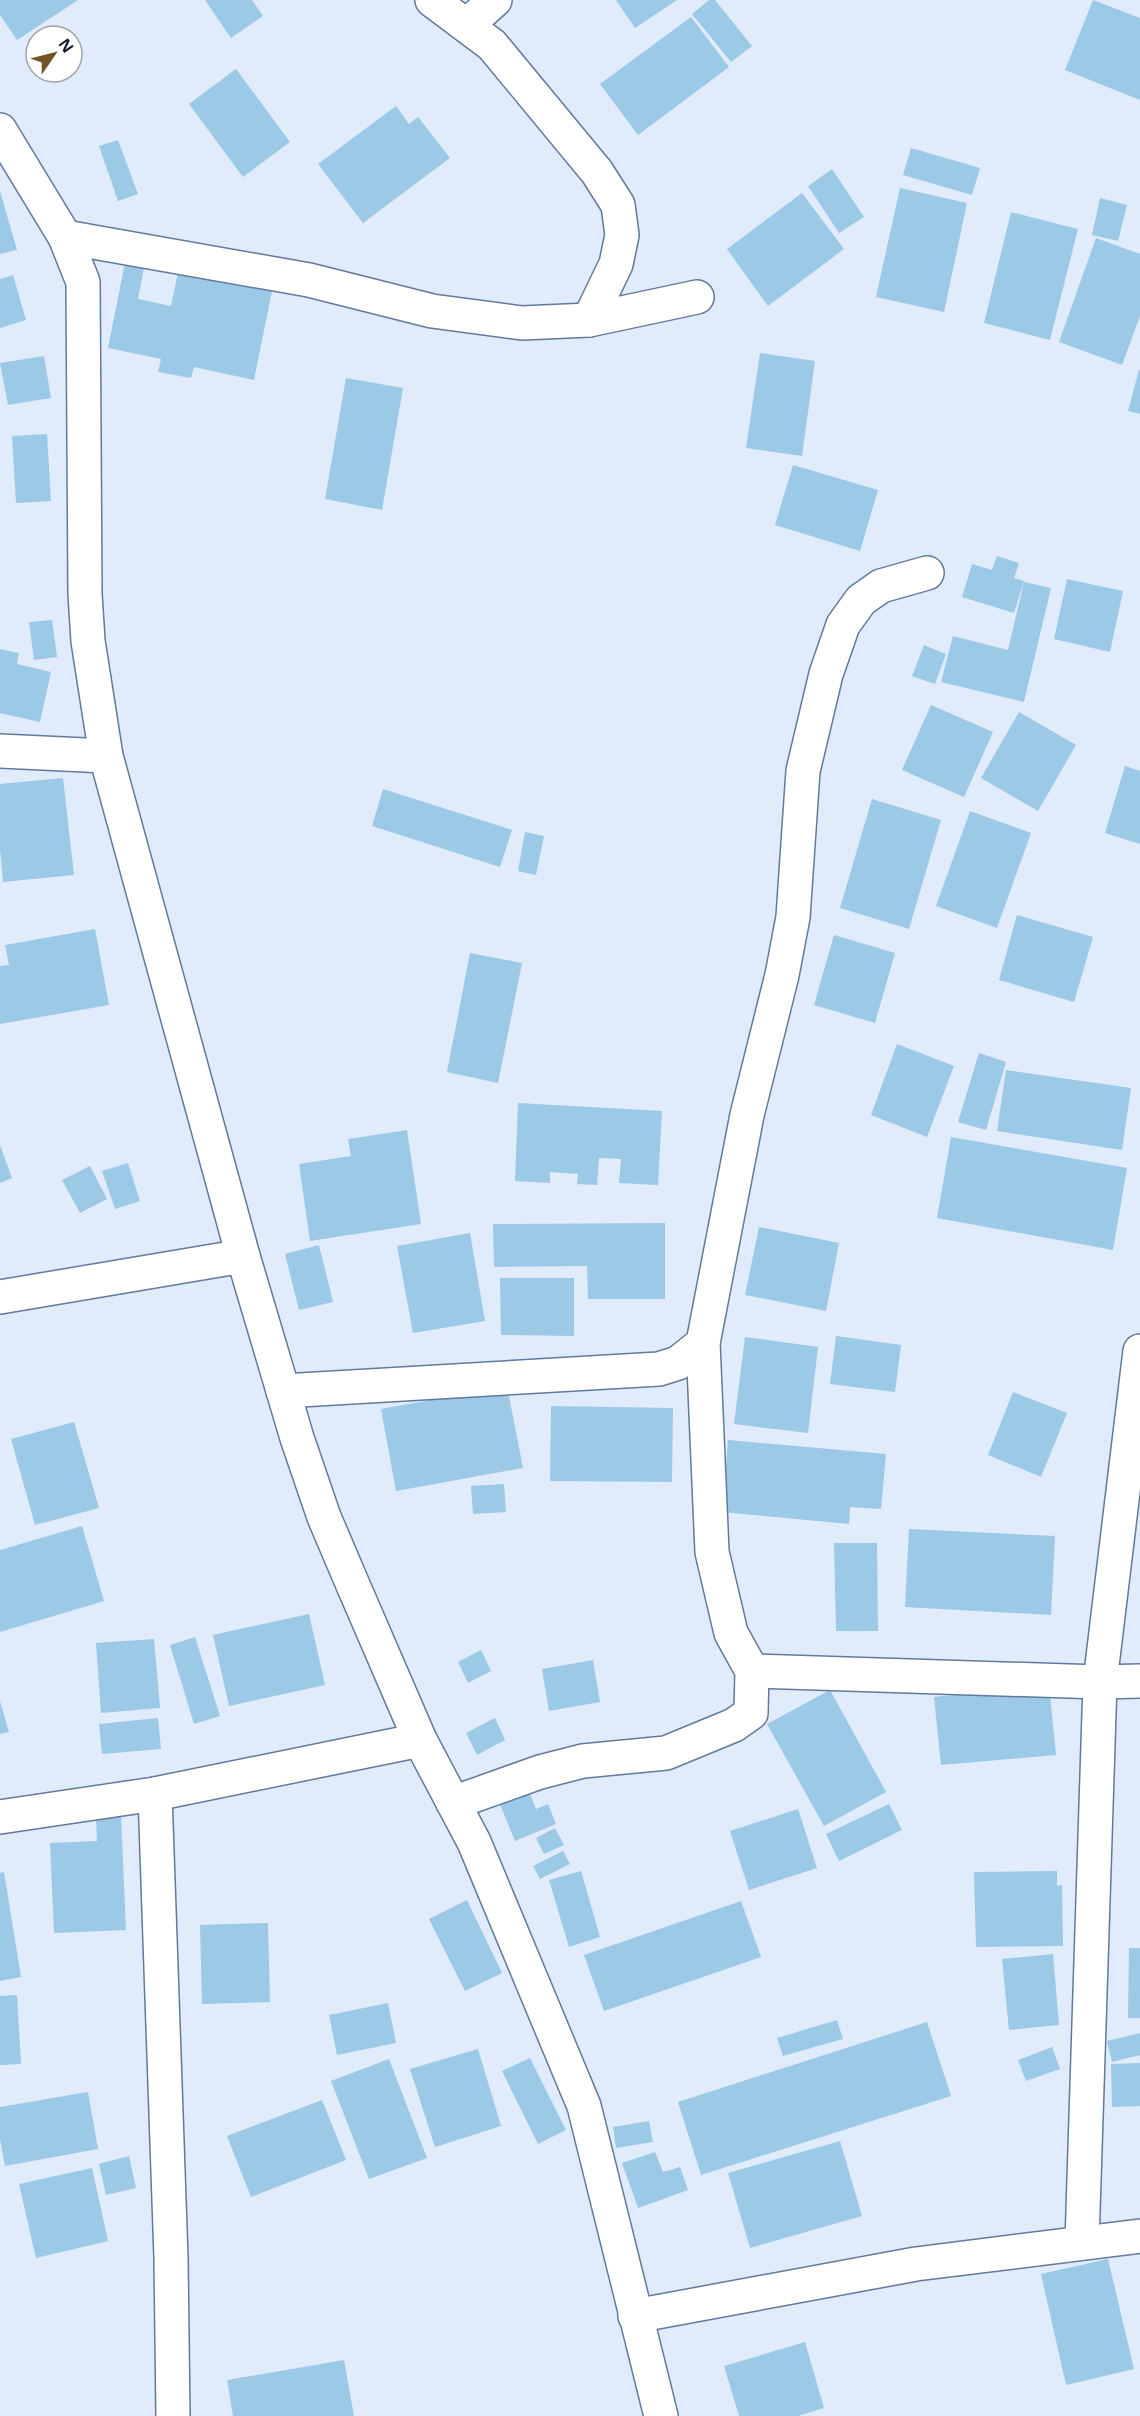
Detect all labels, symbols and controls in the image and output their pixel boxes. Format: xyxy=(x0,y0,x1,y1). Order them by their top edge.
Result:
north arrow xyxy=(24,24,84,84)
text: N xyxy=(54,34,79,57)

